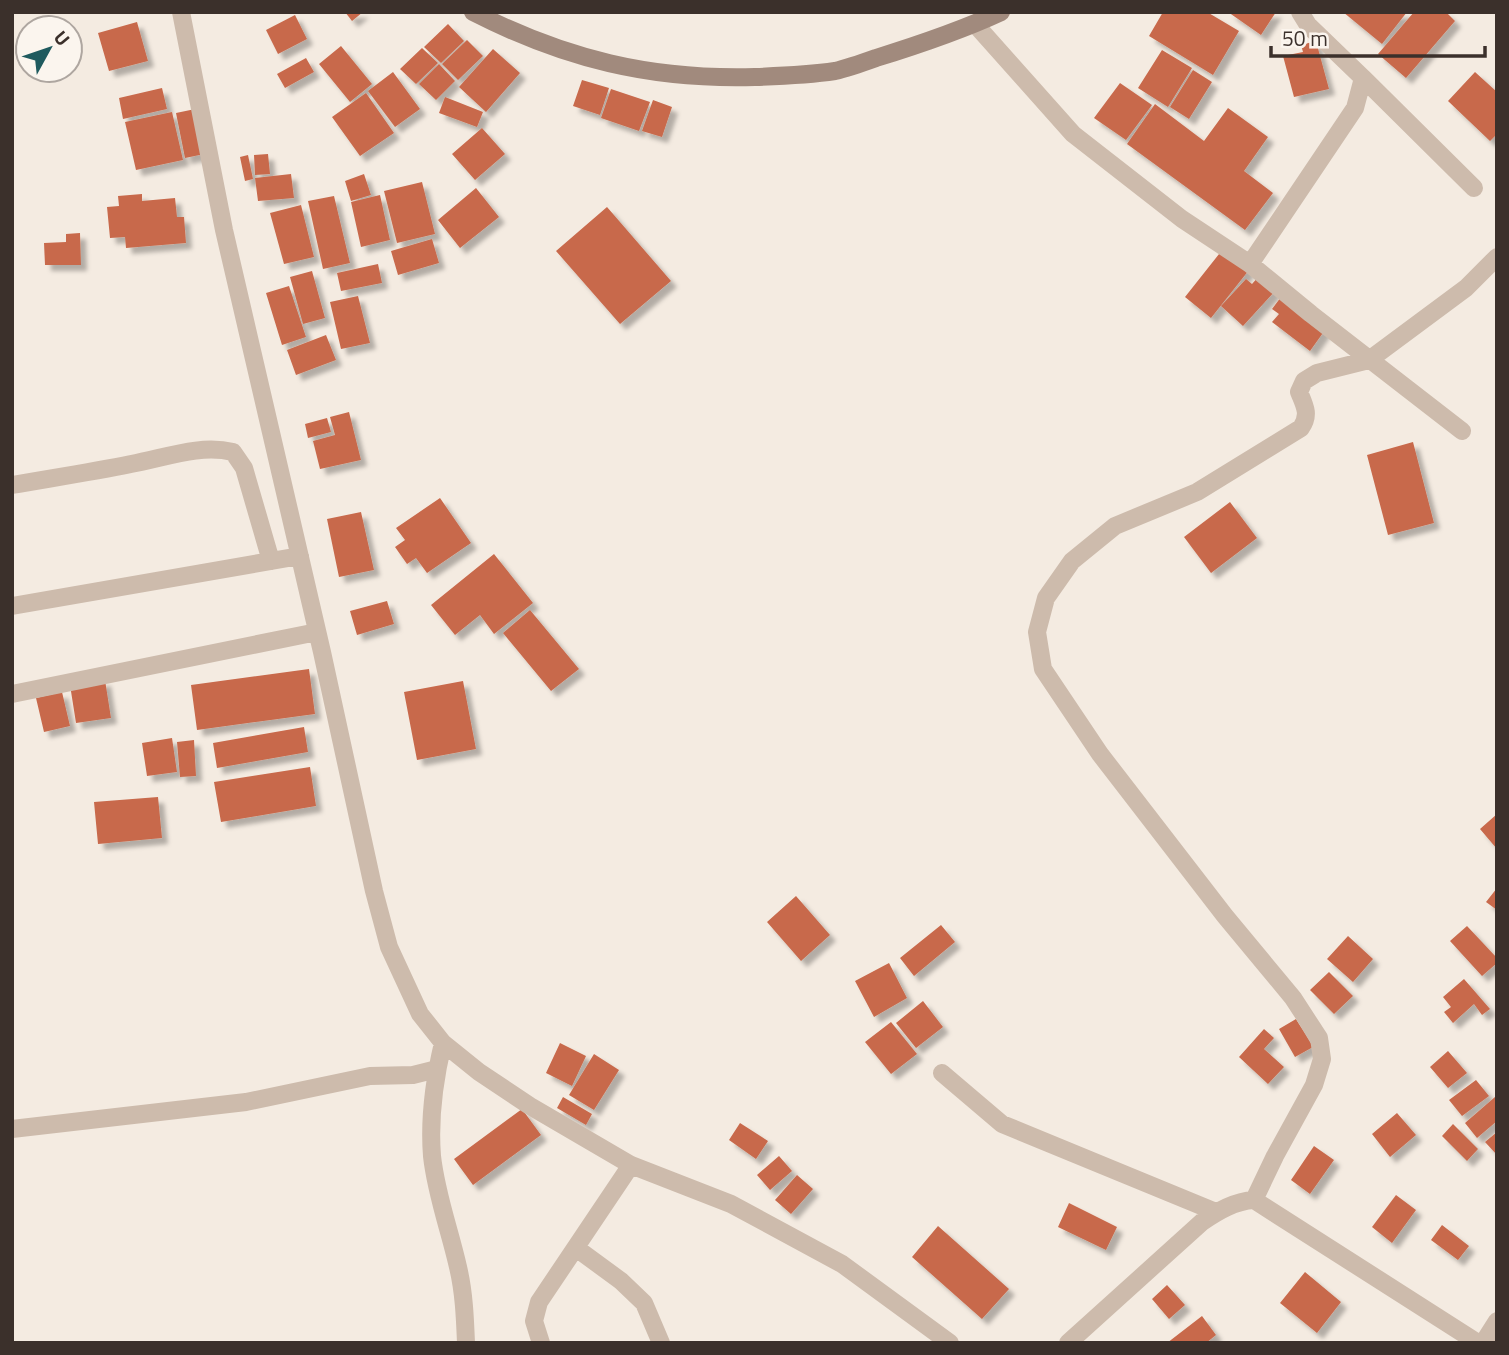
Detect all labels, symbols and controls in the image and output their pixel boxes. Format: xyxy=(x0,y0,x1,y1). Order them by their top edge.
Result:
north arrow xyxy=(14,14,84,84)
scale bar xyxy=(1271,14,1484,58)
text: 50 m xyxy=(1282,22,1328,54)
text: U xyxy=(47,24,78,52)

